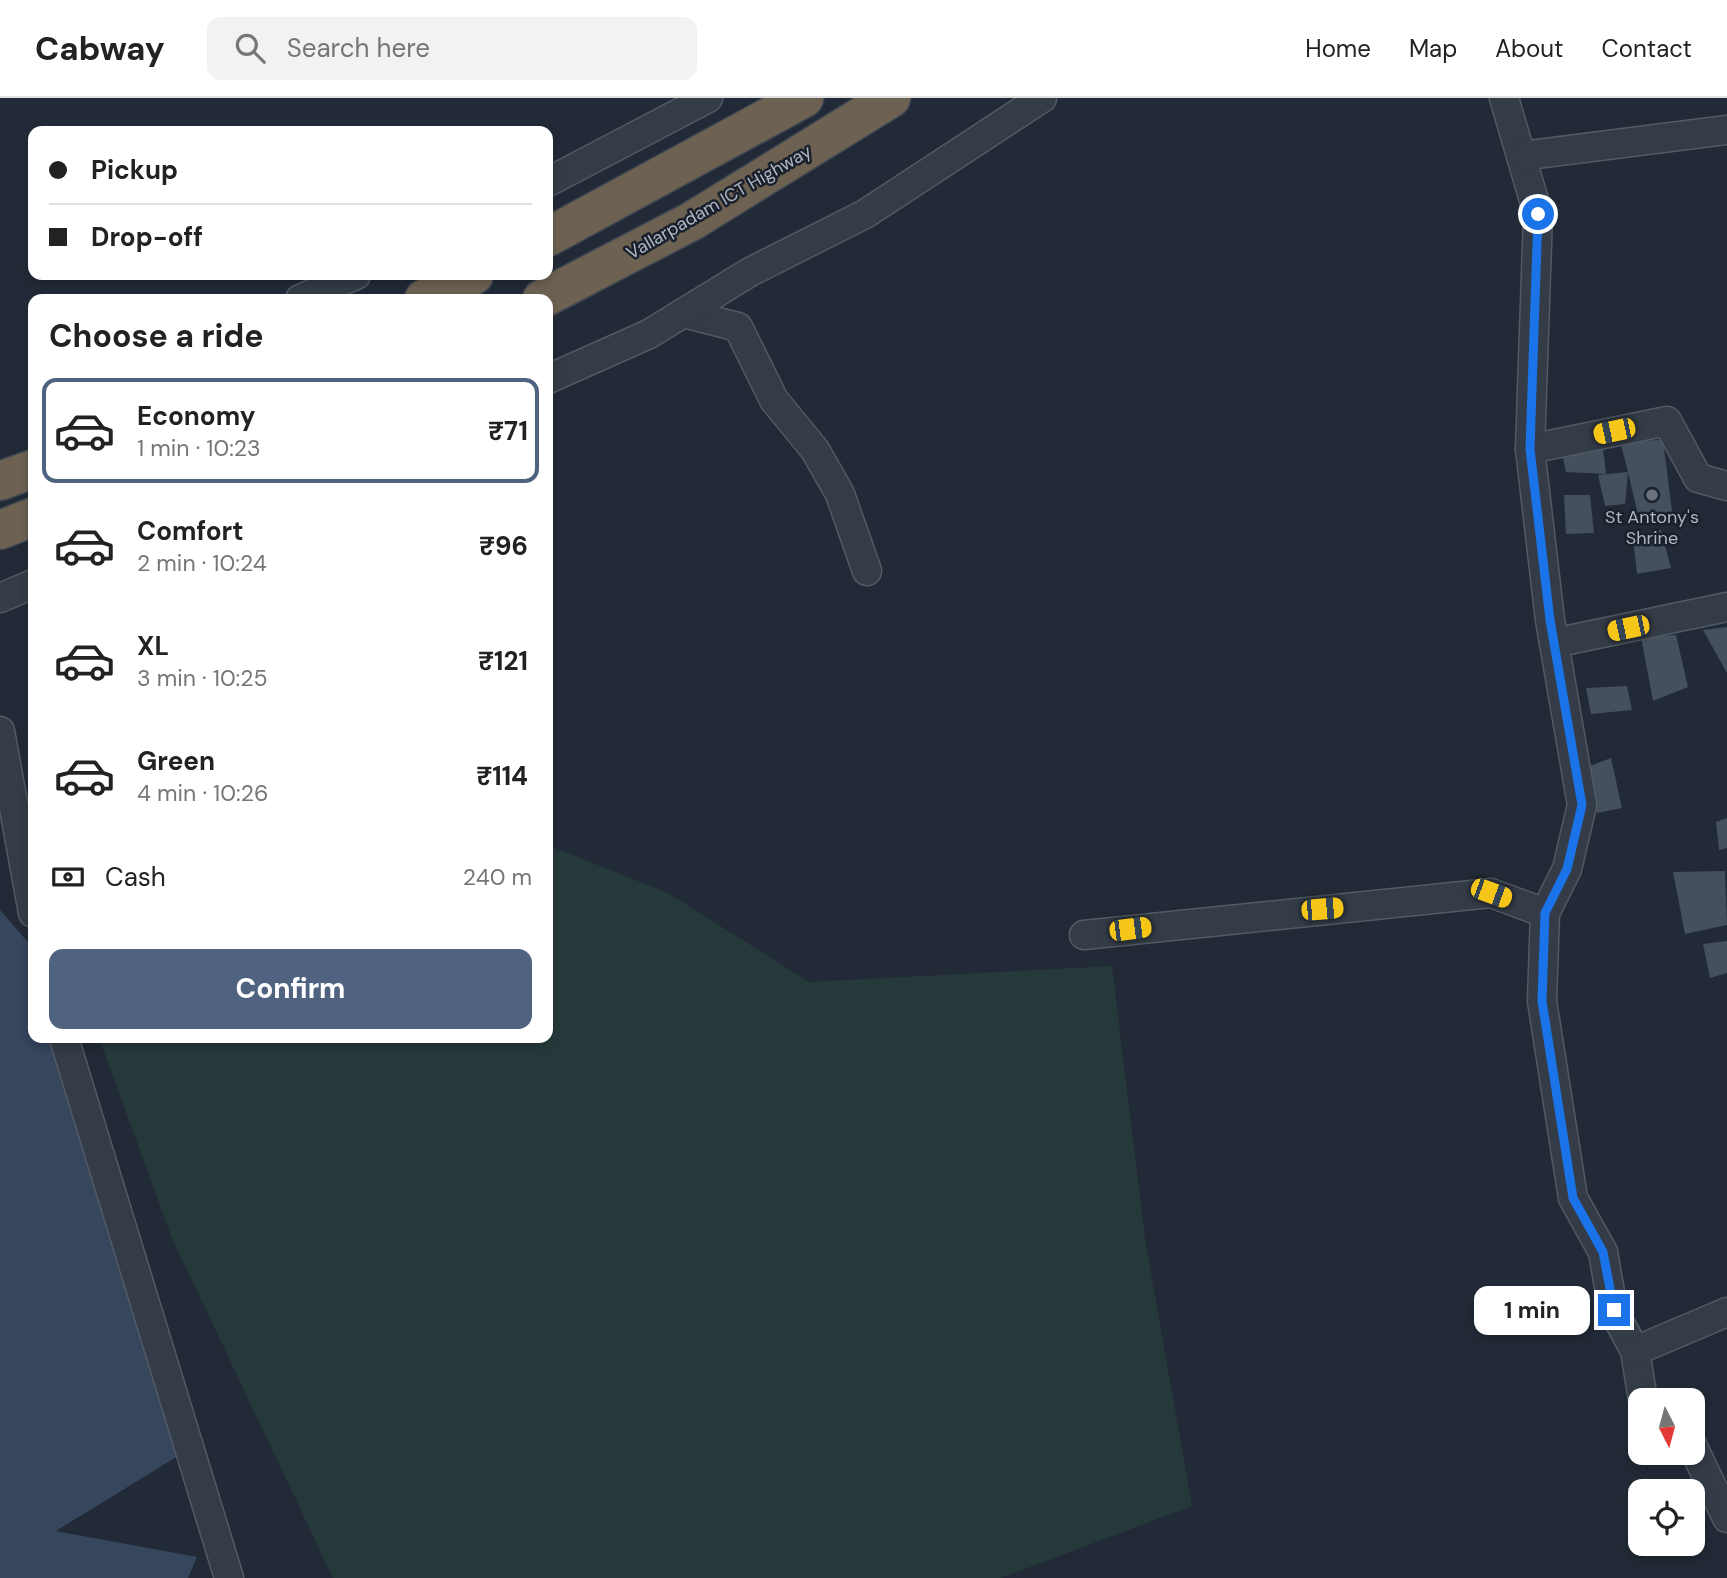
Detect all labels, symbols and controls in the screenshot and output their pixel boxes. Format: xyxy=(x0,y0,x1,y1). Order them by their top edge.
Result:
search box xyxy=(207,17,697,80)
text: Cabway xyxy=(35,27,165,70)
icon: search xyxy=(231,29,269,67)
text: Search here xyxy=(287,31,430,65)
text: Home xyxy=(1305,33,1371,64)
text: Map xyxy=(1409,33,1457,64)
text: About xyxy=(1495,33,1564,64)
text: Contact xyxy=(1602,33,1692,64)
street label: Vallarpadam ICT Highway xyxy=(622,139,816,265)
text: Pickup xyxy=(91,153,178,187)
route start xyxy=(1522,198,1554,230)
text: Drop-off xyxy=(91,220,203,254)
text: Choose a ride xyxy=(49,315,264,357)
icon: car xyxy=(53,399,116,462)
text: Economy xyxy=(137,399,255,433)
text: ₹71 xyxy=(488,414,528,448)
car xyxy=(1592,416,1637,446)
text: 1 min · 10:23 xyxy=(137,433,261,463)
marker: St Antony's Shrine xyxy=(1644,487,1660,503)
place label: St Antony's Shrine xyxy=(1605,505,1699,550)
icon: car xyxy=(53,514,116,577)
text: Comfort xyxy=(137,514,243,548)
text: ₹96 xyxy=(479,529,528,563)
text: 2 min · 10:24 xyxy=(137,548,267,578)
car xyxy=(1606,613,1651,643)
icon: car xyxy=(53,629,116,692)
text: XL xyxy=(137,629,169,663)
text: ₹121 xyxy=(478,644,528,678)
text: 3 min · 10:25 xyxy=(137,663,268,693)
icon: car xyxy=(53,744,116,807)
text: Green xyxy=(137,744,215,778)
text: ₹114 xyxy=(476,759,528,793)
text: 4 min · 10:26 xyxy=(137,778,268,808)
icon: cash xyxy=(49,858,87,896)
text: Cash xyxy=(105,860,166,894)
text: 240 m xyxy=(463,862,532,892)
car xyxy=(1468,876,1515,910)
car xyxy=(1301,897,1344,921)
car xyxy=(1108,916,1153,942)
button: Confirm xyxy=(49,949,532,1029)
callout: 1 min xyxy=(1474,1286,1590,1334)
route end xyxy=(1598,1294,1630,1326)
text: 1 min xyxy=(1504,1295,1560,1325)
north arrow xyxy=(1628,1388,1704,1465)
map controls xyxy=(1628,1388,1705,1556)
button: locate xyxy=(1628,1479,1705,1556)

